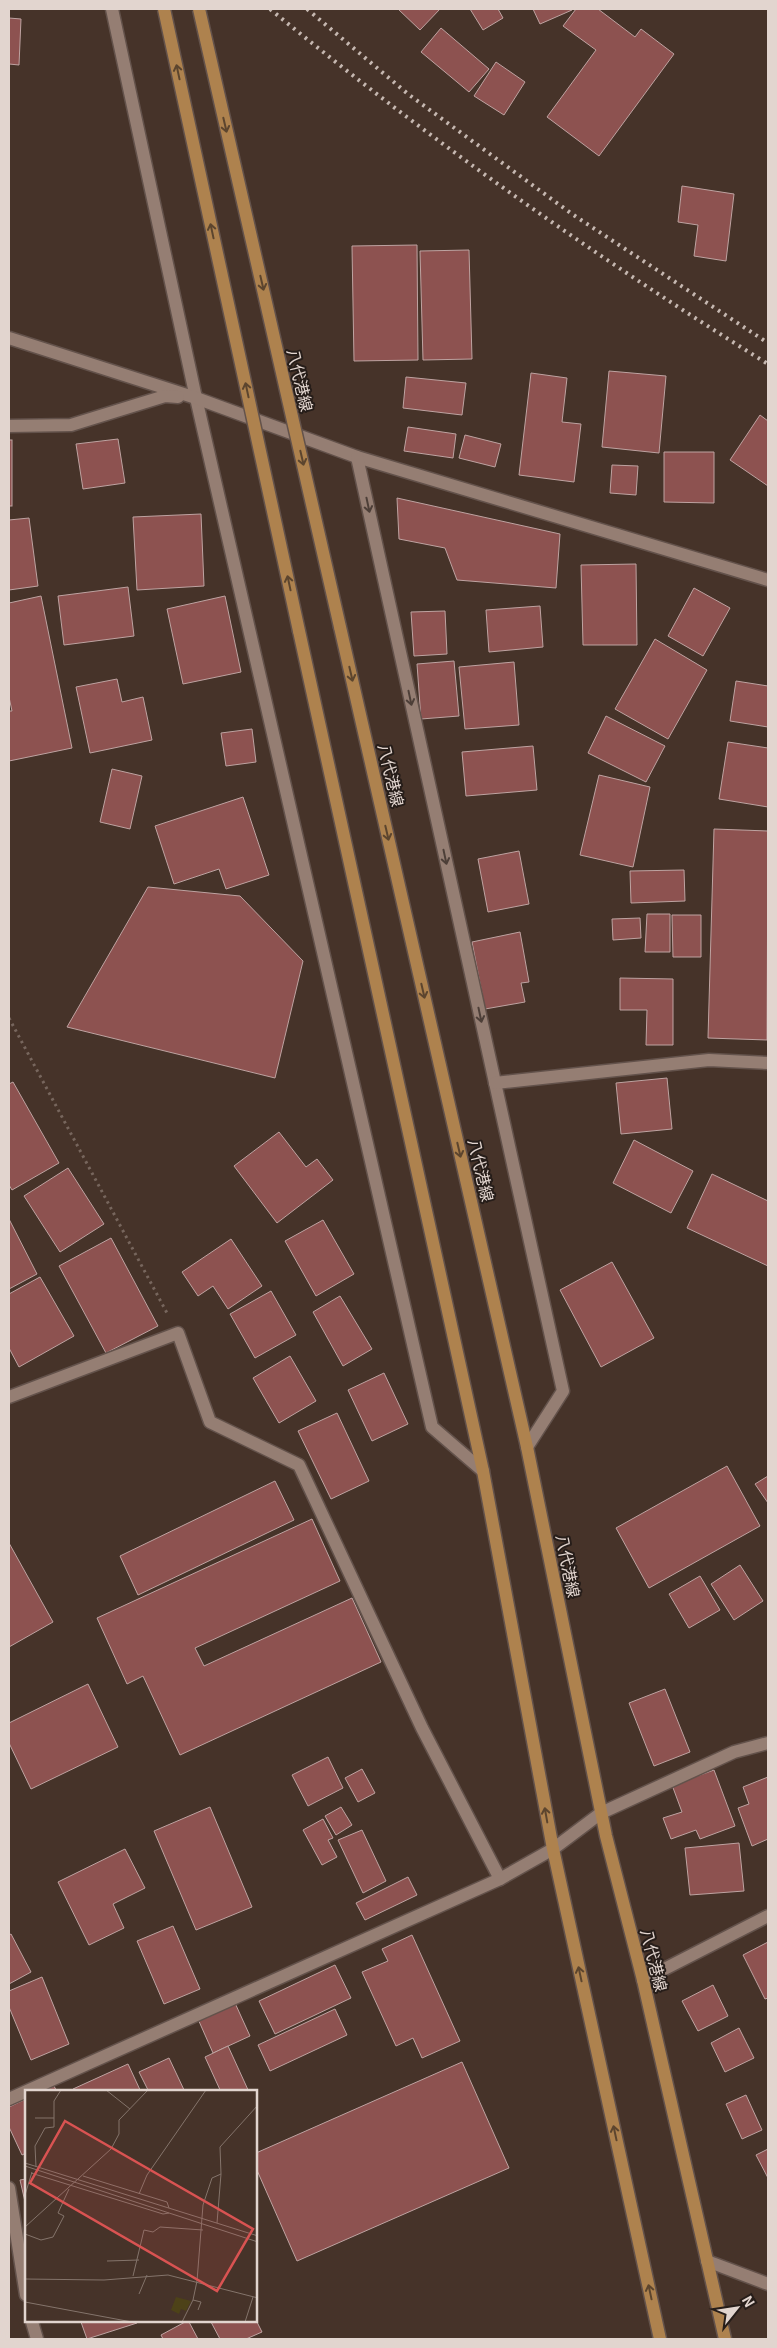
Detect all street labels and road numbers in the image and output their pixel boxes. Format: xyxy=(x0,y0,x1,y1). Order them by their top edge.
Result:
street label: 八代港線 xyxy=(282,346,320,414)
street label: 八代港線 xyxy=(373,741,411,809)
street label: 八代港線 xyxy=(463,1136,501,1204)
street label: 八代港線 xyxy=(551,1532,587,1600)
street label: 八代港線 xyxy=(636,1926,674,1994)

